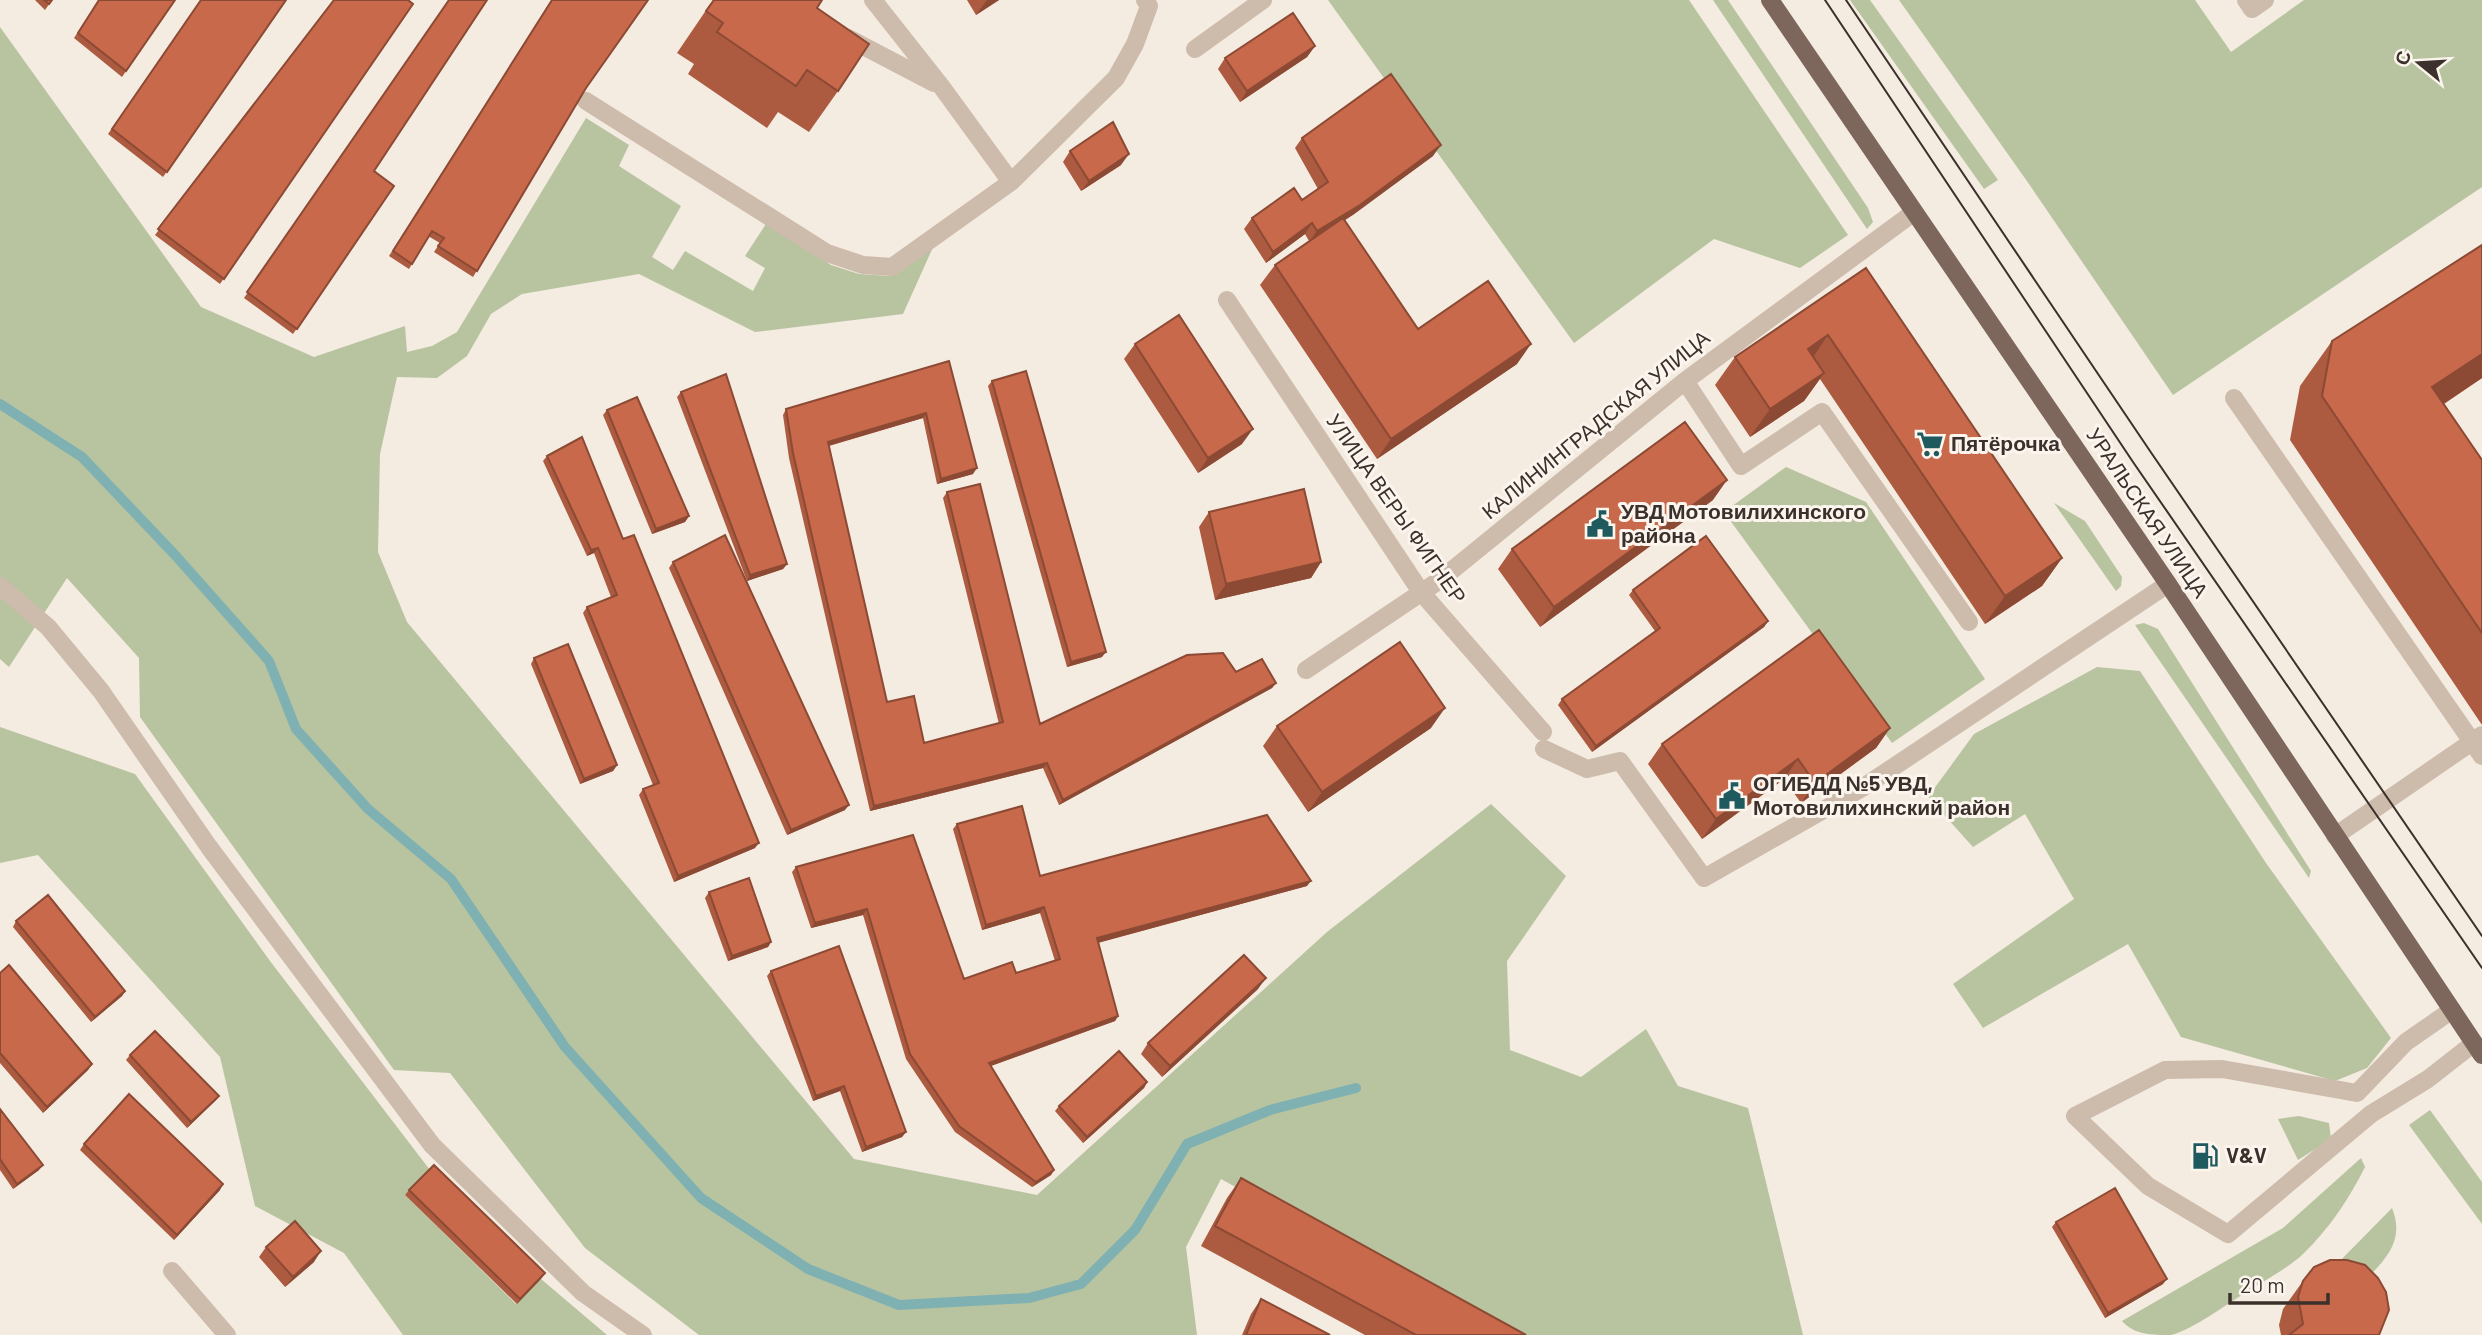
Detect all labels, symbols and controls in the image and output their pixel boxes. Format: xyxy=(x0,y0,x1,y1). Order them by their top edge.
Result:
north arrow xyxy=(2384,28,2454,98)
text: С xyxy=(2389,47,2415,68)
street label: КАЛИНИНГРАДСКАЯ УЛИЦА xyxy=(1476,324,1714,523)
street label: УЛИЦА ВЕРЫ ФИГНЕР xyxy=(1322,409,1472,608)
street label: УРАЛЬСКАЯ УЛИЦА xyxy=(2082,423,2214,602)
supermarket icon: Пятёрочка xyxy=(1915,429,1945,459)
place label: Пятёрочка xyxy=(1951,430,2060,455)
place label: УВД Мотовилихинского района xyxy=(1621,498,1866,547)
public building icon: УВД Мотовилихинского района xyxy=(1585,509,1615,539)
place label: ОГИБДД №5 УВД, Мотовилихинский район xyxy=(1753,770,2010,819)
public building icon: ОГИБДД №5 УВД, Мотовилихинский район xyxy=(1717,781,1747,811)
fuel station icon: V&V xyxy=(2190,1141,2220,1171)
place label: V&V xyxy=(2226,1142,2267,1167)
scale bar xyxy=(2230,1262,2328,1306)
text: 20 m xyxy=(2240,1272,2285,1297)

